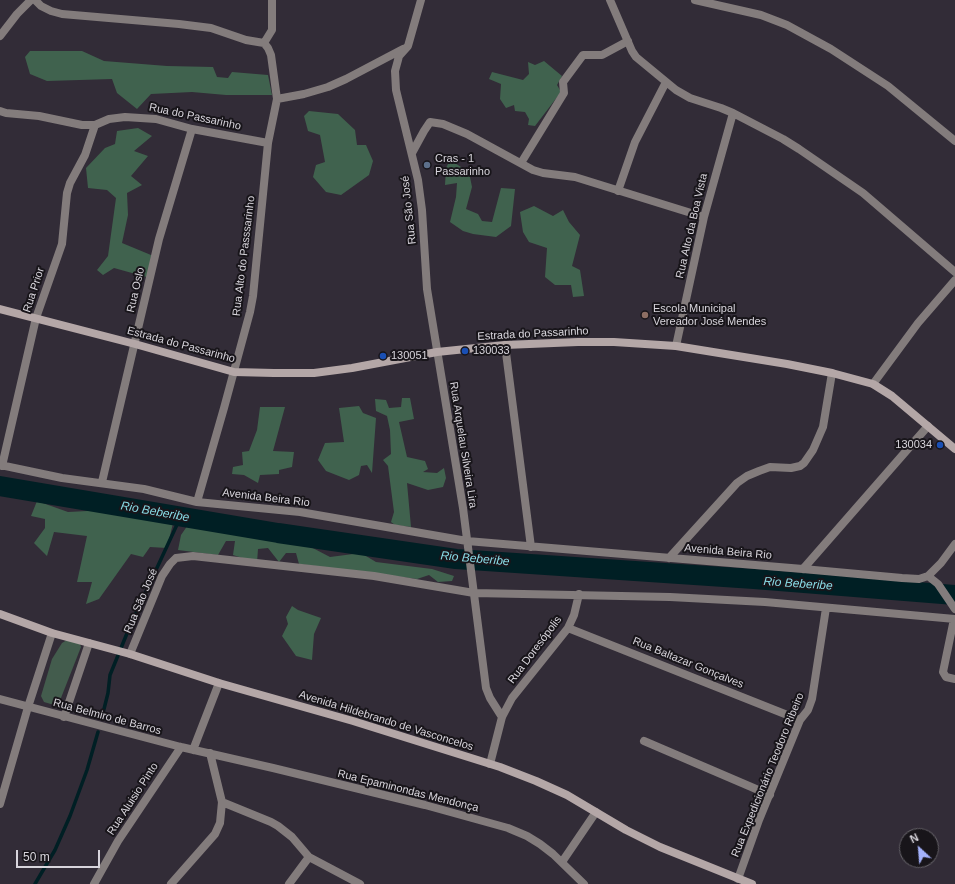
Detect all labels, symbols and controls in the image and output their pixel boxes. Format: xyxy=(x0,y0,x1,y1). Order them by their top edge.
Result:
street label: Rua do Passarinho xyxy=(148,101,242,133)
place label: Cras - 1 Passarinho xyxy=(435,152,490,178)
marker: Cras - 1 Passarinho xyxy=(422,160,432,170)
street label: Rua Alto da Boa Vista xyxy=(673,172,711,280)
street label: Rua São José xyxy=(399,175,419,245)
street label: Rua Alto do Passsarinho xyxy=(230,195,258,317)
street label: Rua Prior xyxy=(21,266,47,314)
street label: Rua Oslo xyxy=(124,266,148,314)
place label: Escola Municipal Vereador José Mendes xyxy=(653,302,766,328)
marker: Escola Municipal Vereador José Mendes xyxy=(640,310,650,320)
street label: Estrada do Passarinho xyxy=(126,324,236,366)
street label: Estrada do Passarinho xyxy=(477,324,589,344)
place label: 130033 xyxy=(473,344,510,358)
marker: 130033 xyxy=(460,346,470,356)
place label: 130051 xyxy=(391,349,428,363)
marker: 130051 xyxy=(378,351,388,361)
street label: Rua Arquelau Silveira Lira xyxy=(446,381,480,509)
place label: 130034 xyxy=(895,438,932,452)
marker: 130034 xyxy=(935,440,945,450)
street label: Avenida Beira Rio xyxy=(222,486,310,510)
water label: Rio Beberibe xyxy=(120,499,190,525)
street label: Avenida Beira Rio xyxy=(684,542,772,562)
water label: Rio Beberibe xyxy=(440,549,510,569)
street label: Rua São José xyxy=(121,567,161,635)
water label: Rio Beberibe xyxy=(763,574,833,594)
street label: Rua Doresópolis xyxy=(505,614,565,686)
street label: Rua Baltazar Gonçalves xyxy=(631,635,745,691)
street label: Avenida Hildebrando de Vasconcelos xyxy=(297,688,475,754)
street label: Rua Expedicionário Teodoro Ribeiro xyxy=(729,691,807,859)
street label: Rua Belmiro de Barros xyxy=(52,696,162,738)
street label: Rua Aluisio Pinto xyxy=(105,760,161,838)
street label: Rua Epaminondas Mendonça xyxy=(336,767,480,815)
north arrow xyxy=(899,828,939,868)
text: N xyxy=(908,831,920,845)
scale bar xyxy=(18,842,102,868)
text: 50 m xyxy=(23,850,50,864)

